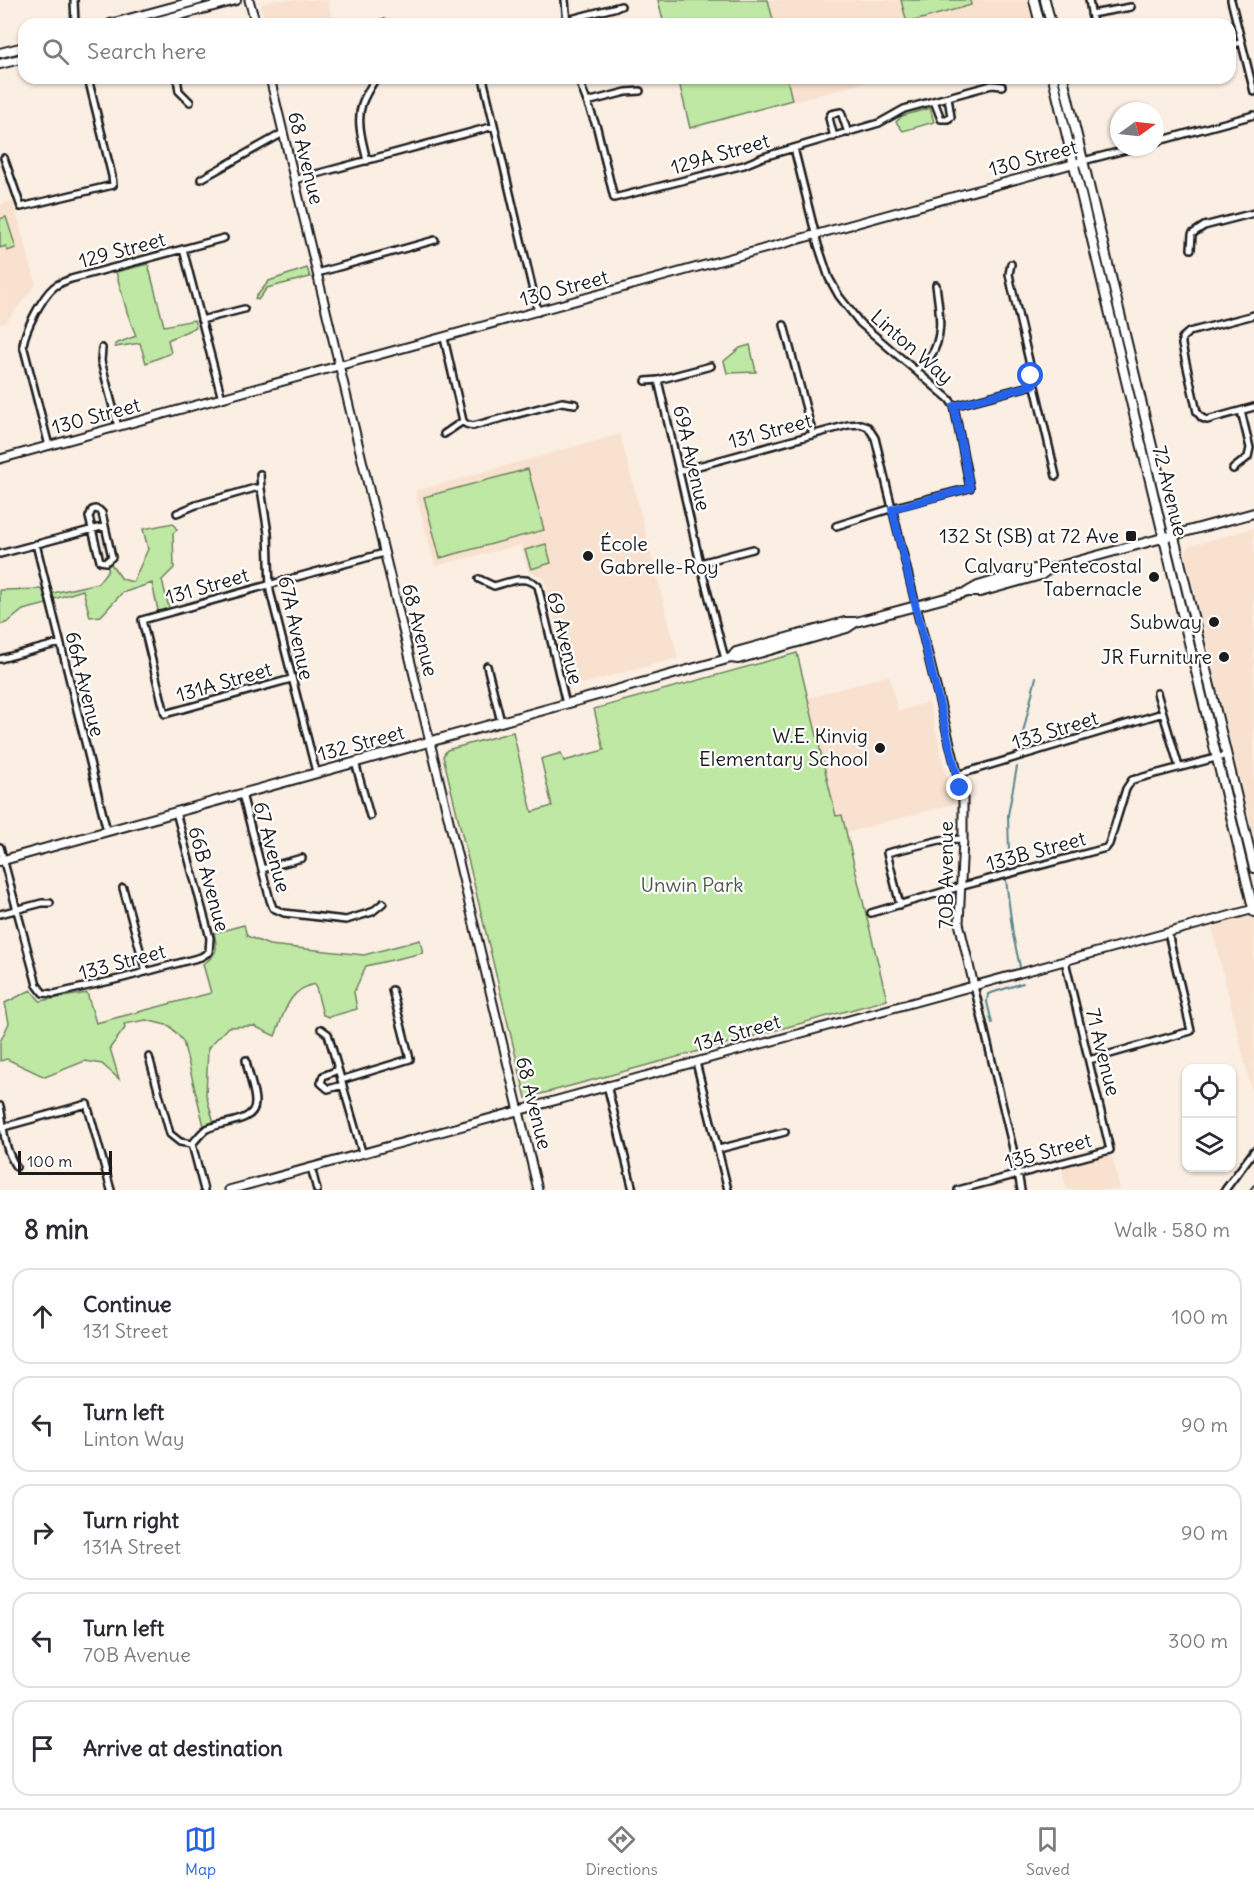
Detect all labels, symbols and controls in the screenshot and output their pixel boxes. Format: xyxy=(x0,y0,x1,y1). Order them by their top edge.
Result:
search box xyxy=(18,18,1236,84)
icon: search xyxy=(39,35,72,68)
text: Search here xyxy=(87,37,206,65)
north arrow xyxy=(1110,102,1164,156)
street label: 68 Avenue xyxy=(283,109,330,207)
street label: 129A Street xyxy=(668,127,772,180)
street label: 130 Street xyxy=(986,134,1080,181)
street label: 129 Street xyxy=(76,226,168,273)
street label: 130 Street xyxy=(517,264,611,311)
street label: Linton Way xyxy=(866,304,959,389)
route start xyxy=(1017,362,1043,388)
street label: 130 Street xyxy=(49,392,143,439)
street label: 69A Avenue xyxy=(668,403,717,513)
street label: 131 Street xyxy=(726,407,814,454)
street label: 72 Avenue xyxy=(1147,443,1194,539)
place label: 132 St (SB) at 72 Ave xyxy=(939,523,1119,548)
marker: 132 St (SB) at 72 Ave xyxy=(1124,529,1138,543)
place label: École Gabrelle-Roy xyxy=(600,531,719,579)
marker: École Gabrelle-Roy xyxy=(581,549,595,563)
place label: Calvary Pentecostal Tabernacle xyxy=(964,553,1142,601)
street label: 131 Street xyxy=(162,562,251,609)
marker: Calvary Pentecostal Tabernacle xyxy=(1147,570,1161,584)
street label: 67A Avenue xyxy=(273,574,320,682)
street label: 68 Avenue xyxy=(397,581,444,679)
street label: 69 Avenue xyxy=(542,589,589,687)
place label: Subway xyxy=(1130,609,1202,634)
marker: Subway xyxy=(1207,615,1221,629)
street label: 66A Avenue xyxy=(60,629,111,739)
place label: JR Furniture xyxy=(1101,644,1212,669)
marker: JR Furniture xyxy=(1217,650,1231,664)
street label: 131A Street xyxy=(173,656,275,707)
street label: 133 Street xyxy=(1009,705,1101,754)
street label: 132 Street xyxy=(315,719,407,766)
place label: W.E. Kinvig Elementary School xyxy=(699,723,868,771)
marker: W.E. Kinvig Elementary School xyxy=(873,741,887,755)
route end xyxy=(946,774,972,800)
street label: 67 Avenue xyxy=(248,799,297,895)
street label: 70B Avenue xyxy=(933,821,958,929)
street label: 66B Avenue xyxy=(183,823,236,934)
street label: 133B Street xyxy=(983,825,1089,876)
park label: Unwin Park xyxy=(641,872,743,897)
street label: 133 Street xyxy=(76,938,168,985)
street label: 71 Avenue xyxy=(1081,1005,1126,1098)
street label: 134 Street xyxy=(691,1008,783,1057)
street label: 68 Avenue xyxy=(511,1054,558,1152)
map controls xyxy=(1182,1064,1236,1172)
button: locate xyxy=(1182,1064,1236,1118)
button: layers xyxy=(1182,1118,1236,1172)
street label: 135 Street xyxy=(1002,1127,1094,1174)
scale bar xyxy=(18,1148,112,1176)
text: 100 m xyxy=(27,1151,72,1171)
text: 8 min xyxy=(24,1213,89,1246)
text: Walk · 580 m xyxy=(1114,1217,1230,1242)
text: Continue xyxy=(83,1290,172,1318)
icon: ahead xyxy=(26,1300,59,1333)
text: 100 m xyxy=(1171,1304,1228,1329)
text: 131 Street xyxy=(83,1318,168,1343)
text: Turn left xyxy=(83,1398,164,1426)
icon: left xyxy=(26,1408,59,1441)
text: 90 m xyxy=(1181,1412,1228,1437)
text: Linton Way xyxy=(83,1426,184,1451)
text: Turn right xyxy=(83,1506,179,1534)
icon: right xyxy=(26,1516,59,1549)
text: 90 m xyxy=(1181,1520,1228,1545)
text: 131A Street xyxy=(83,1534,181,1559)
text: Turn left xyxy=(83,1614,164,1642)
icon: left xyxy=(26,1624,59,1657)
text: 300 m xyxy=(1168,1628,1228,1653)
text: 70B Avenue xyxy=(83,1642,191,1667)
icon: arrive xyxy=(26,1732,59,1765)
text: Arrive at destination xyxy=(83,1734,283,1762)
tab: Map xyxy=(184,1823,217,1879)
tab: Directions xyxy=(585,1823,658,1879)
tab: Saved xyxy=(1026,1823,1070,1879)

